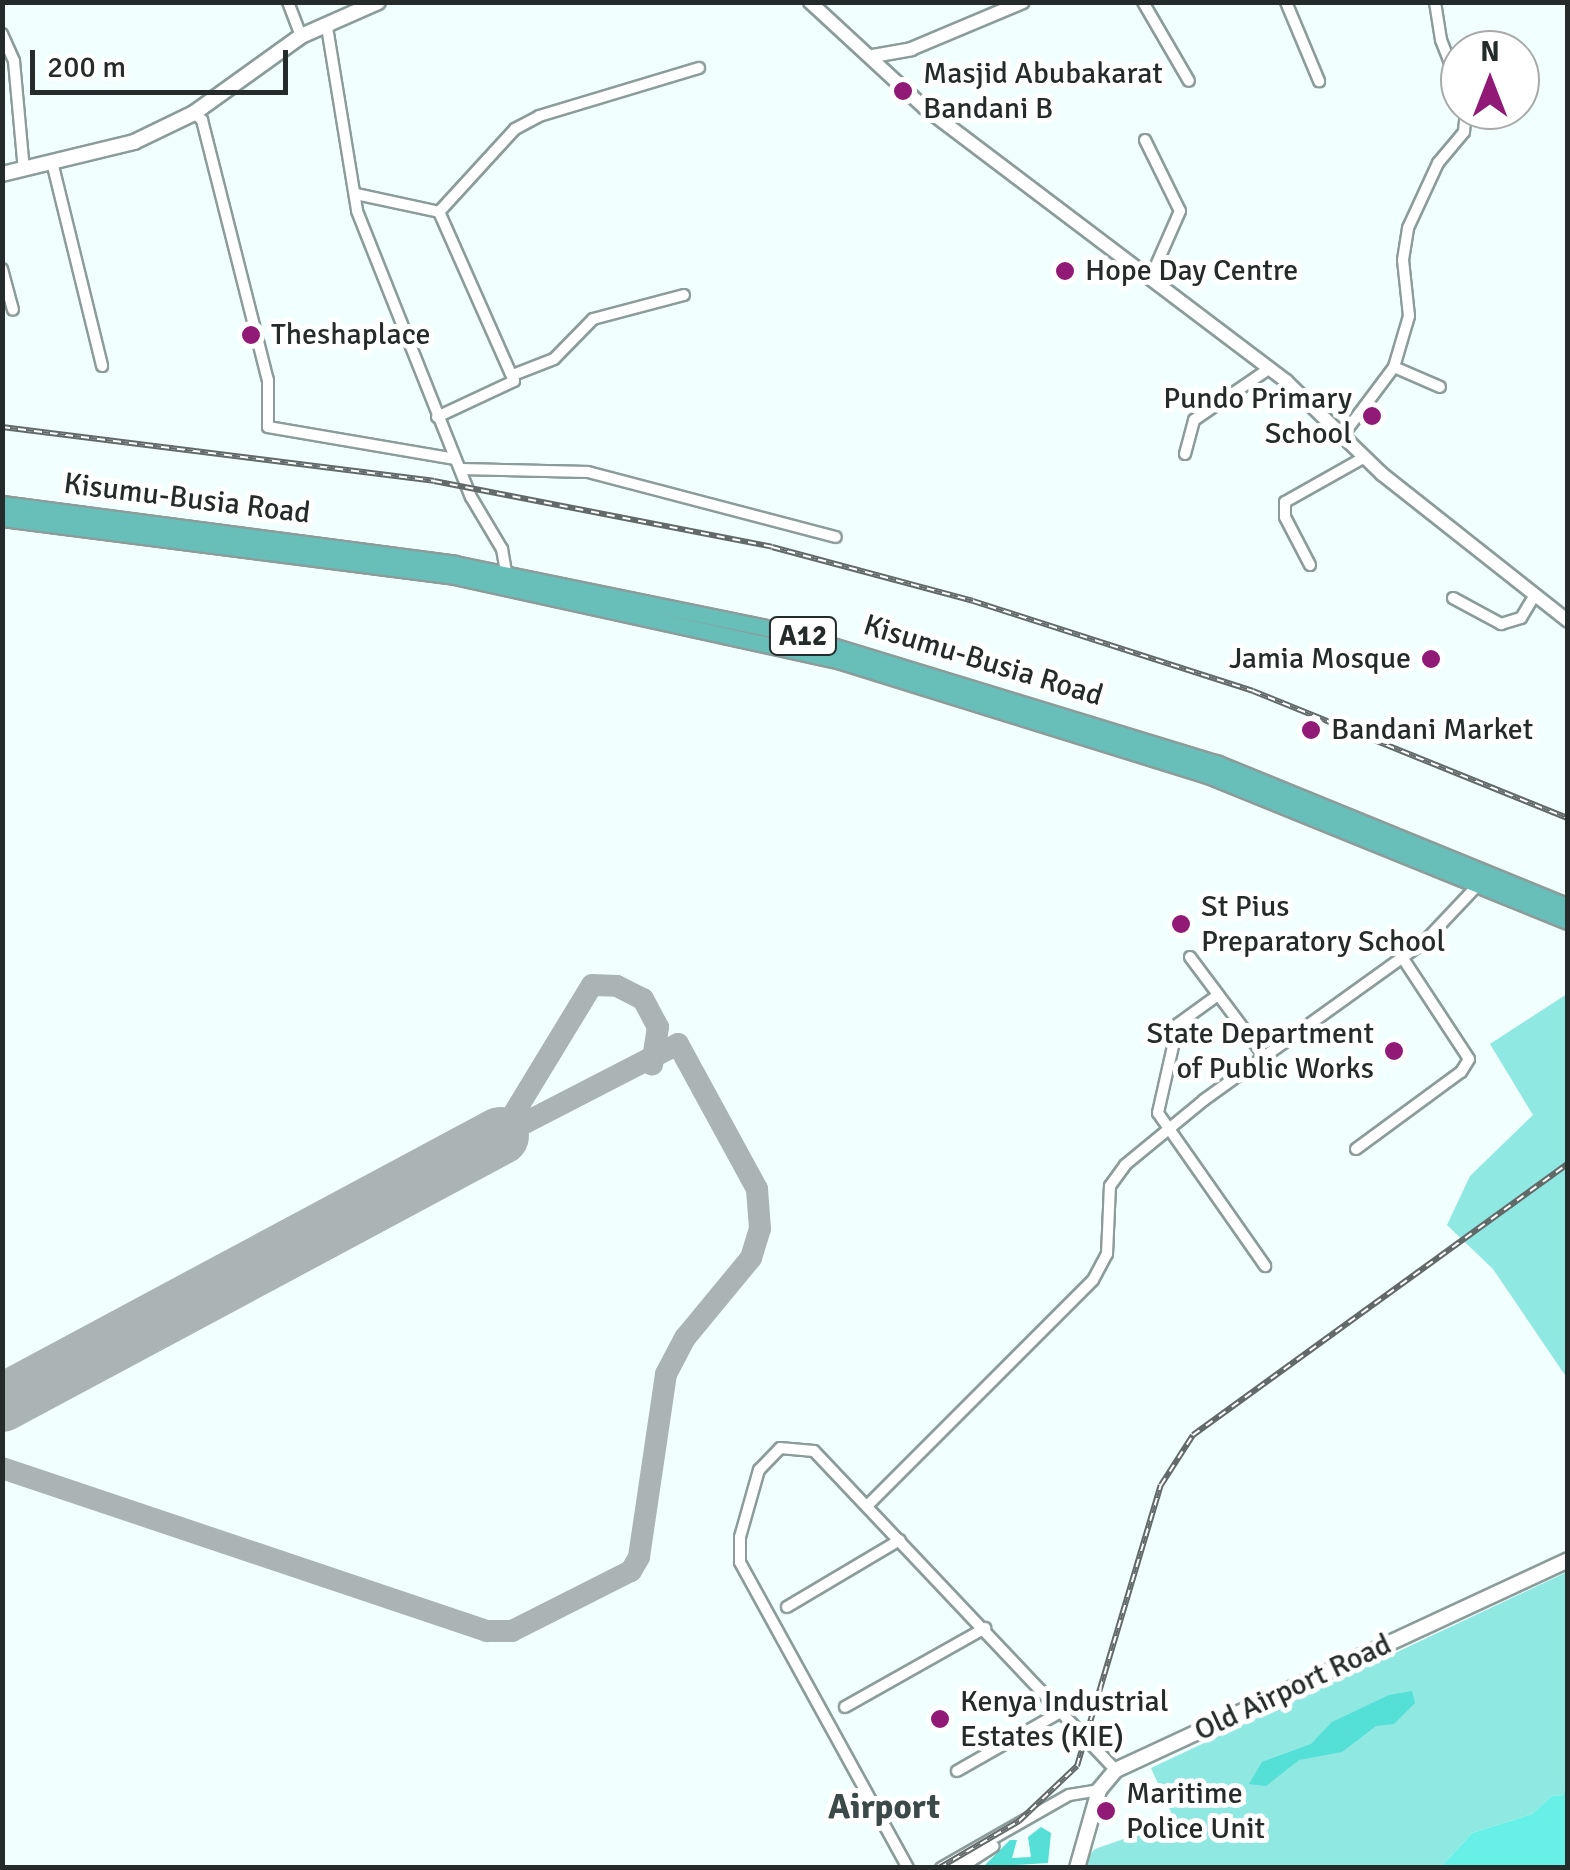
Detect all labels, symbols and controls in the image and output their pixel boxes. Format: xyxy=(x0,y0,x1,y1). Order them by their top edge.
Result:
scale bar xyxy=(35,30,292,92)
north arrow xyxy=(1440,30,1540,130)
text: N xyxy=(1480,35,1500,69)
text: 200 m xyxy=(47,49,126,86)
place label: Masjid Abubakarat Bandani B xyxy=(923,56,1163,126)
marker: Masjid Abubakarat Bandani B xyxy=(892,80,914,102)
place label: Hope Day Centre xyxy=(1085,253,1298,289)
marker: Hope Day Centre xyxy=(1054,260,1076,282)
place label: Theshaplace xyxy=(271,317,431,353)
marker: Theshaplace xyxy=(240,324,262,346)
place label: Pundo Primary School xyxy=(1163,381,1352,452)
marker: Pundo Primary School xyxy=(1361,405,1383,427)
street label: Kisumu-Busia Road xyxy=(62,466,312,532)
street label: Kisumu-Busia Road xyxy=(859,607,1107,715)
road number: A12 xyxy=(768,613,838,659)
place label: Jamia Mosque xyxy=(1229,641,1411,677)
marker: Jamia Mosque xyxy=(1420,648,1442,670)
place label: Bandani Market xyxy=(1331,712,1533,748)
marker: Bandani Market xyxy=(1300,719,1322,741)
place label: St Pius Preparatory School xyxy=(1201,889,1445,960)
marker: St Pius Preparatory School xyxy=(1170,913,1192,935)
place label: State Department of Public Works xyxy=(1147,1016,1374,1086)
marker: State Department of Public Works xyxy=(1383,1040,1405,1062)
street label: Old Airport Road xyxy=(1189,1627,1397,1749)
place label: Kenya Industrial Estates (KIE) xyxy=(960,1684,1169,1754)
marker: Kenya Industrial Estates (KIE) xyxy=(929,1708,951,1730)
place label: Maritime Police Unit xyxy=(1126,1776,1265,1846)
district label: Airport xyxy=(828,1786,940,1828)
marker: Maritime Police Unit xyxy=(1095,1800,1117,1822)

